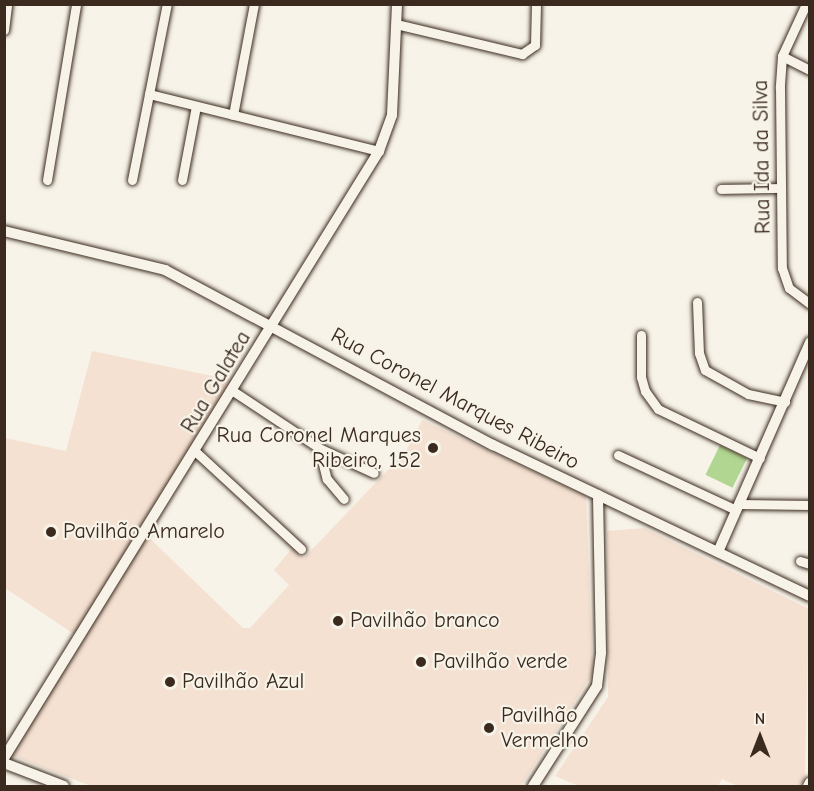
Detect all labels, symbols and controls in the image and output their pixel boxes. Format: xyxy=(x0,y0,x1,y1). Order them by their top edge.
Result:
street label: Rua Ida da Silva xyxy=(747,80,777,234)
street label: Rua Coronel Marques Ribeiro xyxy=(326,322,584,476)
street label: Rua Galatea xyxy=(175,326,257,438)
place label: Rua Coronel Marques Ribeiro, 152 xyxy=(217,422,421,474)
marker: Rua Coronel Marques Ribeiro, 152 xyxy=(426,441,440,455)
place label: Pavilhão Amarelo xyxy=(63,519,225,545)
marker: Pavilhão Amarelo xyxy=(44,525,58,539)
place label: Pavilhão branco xyxy=(350,608,500,634)
marker: Pavilhão branco xyxy=(331,614,345,628)
place label: Pavilhão verde xyxy=(433,649,567,675)
marker: Pavilhão verde xyxy=(414,655,428,669)
place label: Pavilhão Azul xyxy=(182,669,304,695)
marker: Pavilhão Azul xyxy=(163,675,177,689)
place label: Pavilhão Vermelho xyxy=(501,702,589,754)
north arrow xyxy=(730,707,790,767)
text: N xyxy=(755,710,765,728)
marker: Pavilhão Vermelho xyxy=(482,721,496,735)

